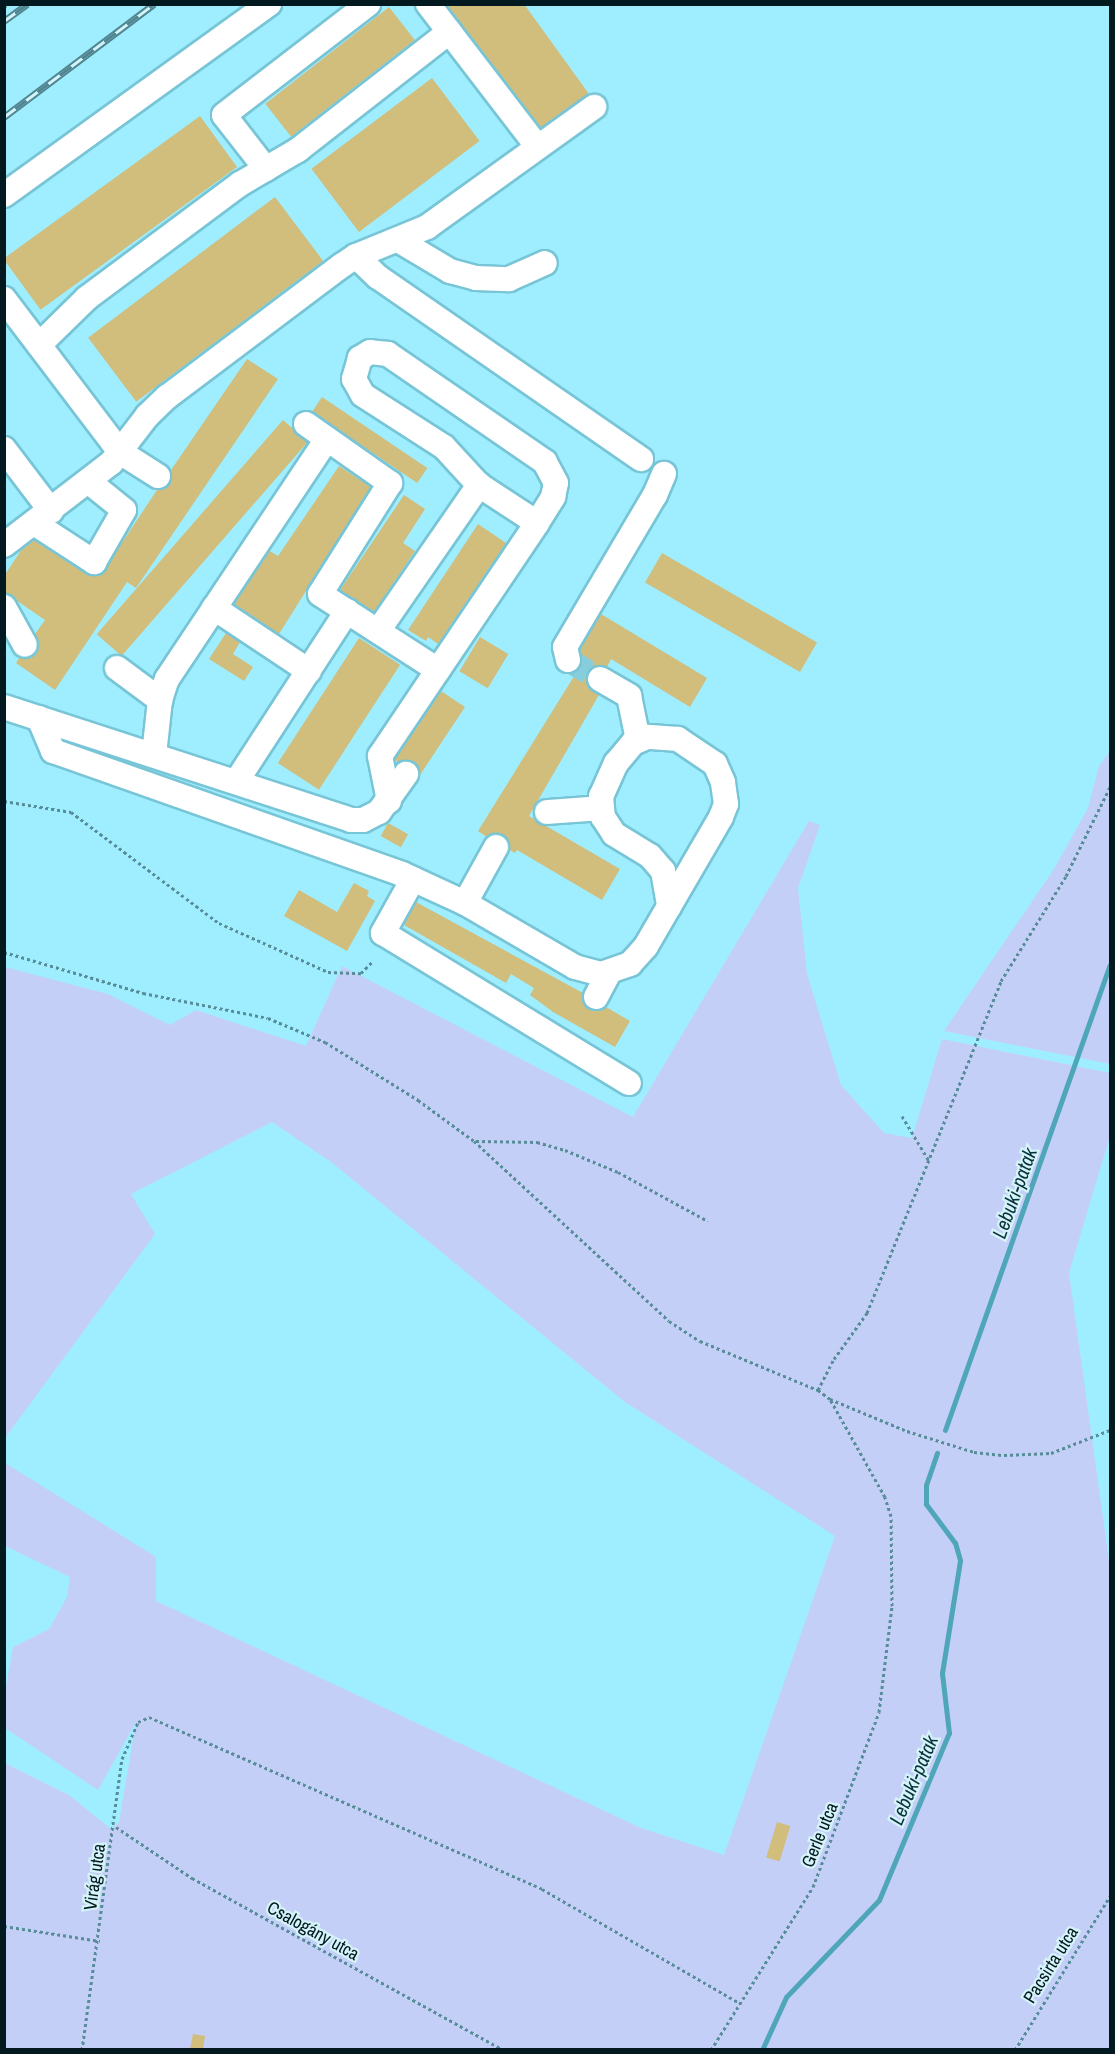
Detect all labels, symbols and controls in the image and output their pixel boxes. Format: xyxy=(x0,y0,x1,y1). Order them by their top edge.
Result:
water label: Lebuki-patak xyxy=(987,1144,1041,1242)
water label: Lebuki-patak xyxy=(883,1732,943,1828)
street label: Gerle utca xyxy=(797,1799,843,1871)
street label: Virág utca xyxy=(80,1842,110,1912)
street label: Csalogány utca xyxy=(263,1897,363,1965)
street label: Pacsirta utca xyxy=(1019,1923,1083,2007)

